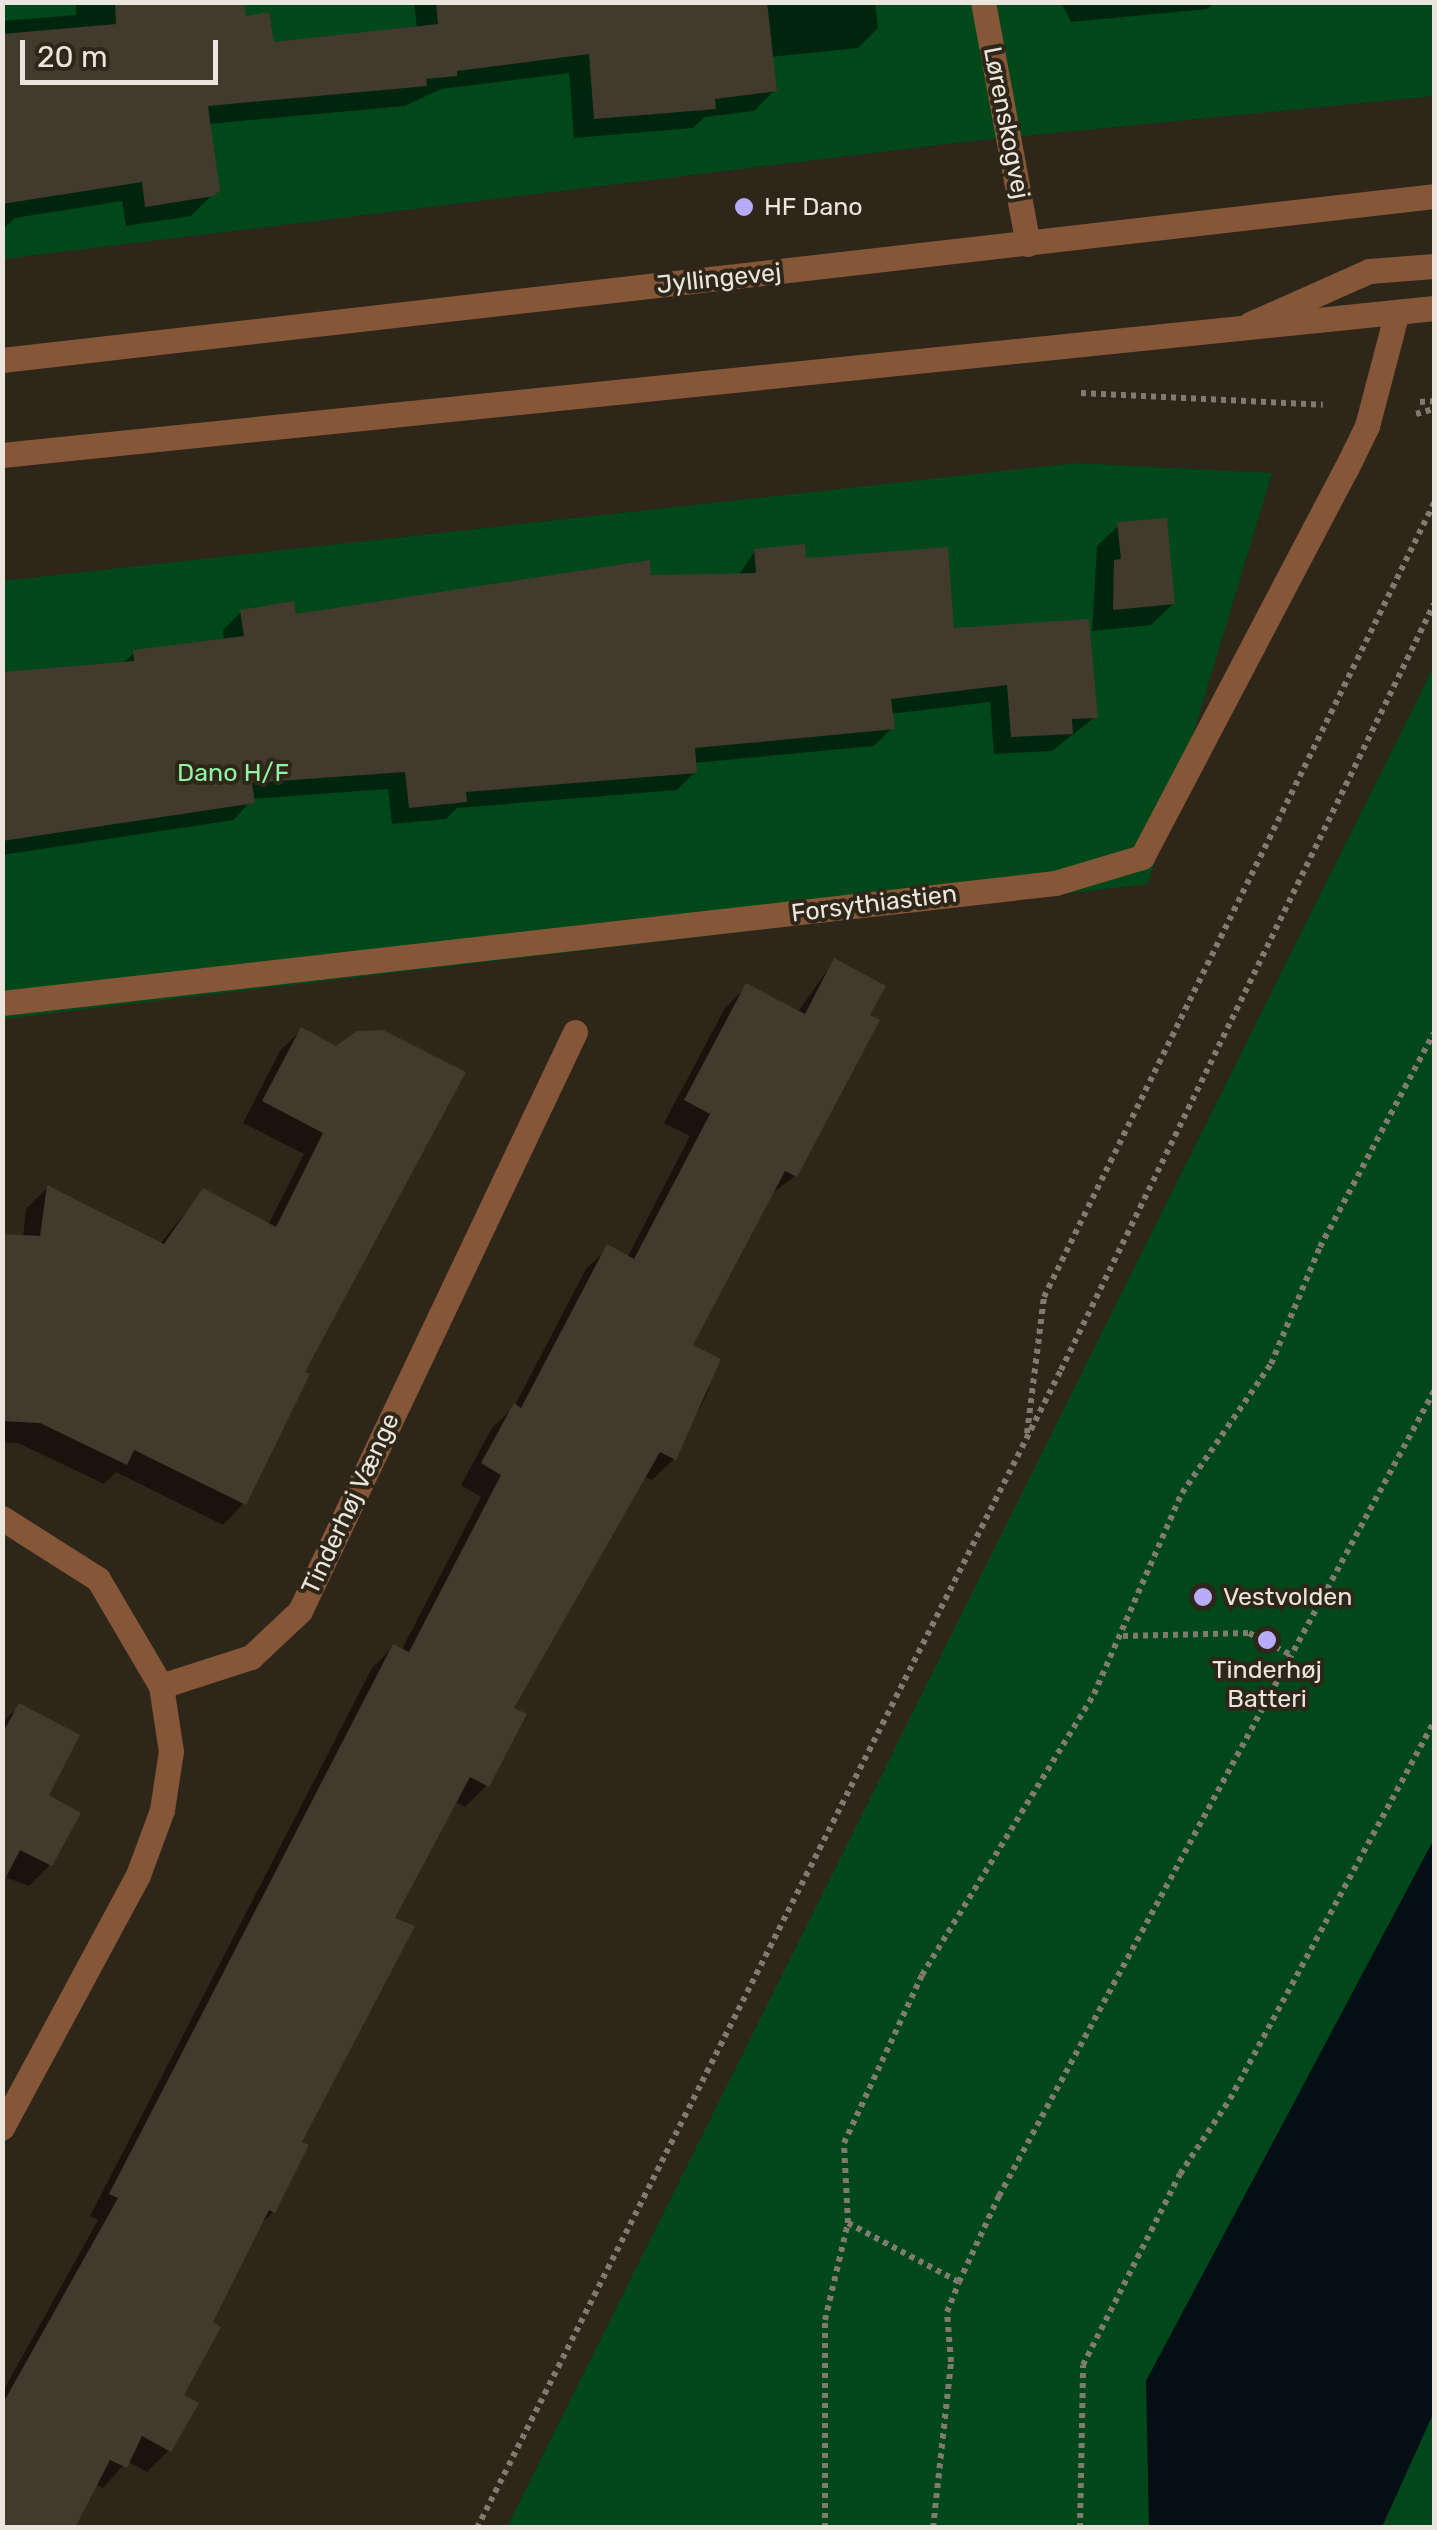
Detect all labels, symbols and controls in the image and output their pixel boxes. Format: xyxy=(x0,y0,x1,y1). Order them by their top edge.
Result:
scale bar xyxy=(25,20,222,82)
text: 20 m xyxy=(37,39,108,75)
street label: Lørenskogvej xyxy=(977,44,1035,202)
place label: HF Dano xyxy=(764,192,863,222)
marker: HF Dano xyxy=(733,196,755,218)
street label: Jyllingevej xyxy=(655,258,783,300)
park label: Dano H/F xyxy=(177,758,289,788)
street label: Forsythiastien xyxy=(789,879,959,929)
street label: Tinderhøj Vænge xyxy=(296,1408,406,1600)
place label: Vestvolden xyxy=(1223,1582,1352,1612)
marker: Vestvolden xyxy=(1192,1586,1214,1608)
marker: Tinderhøj Batteri xyxy=(1256,1629,1278,1651)
place label: Tinderhøj Batteri xyxy=(1212,1656,1322,1715)

